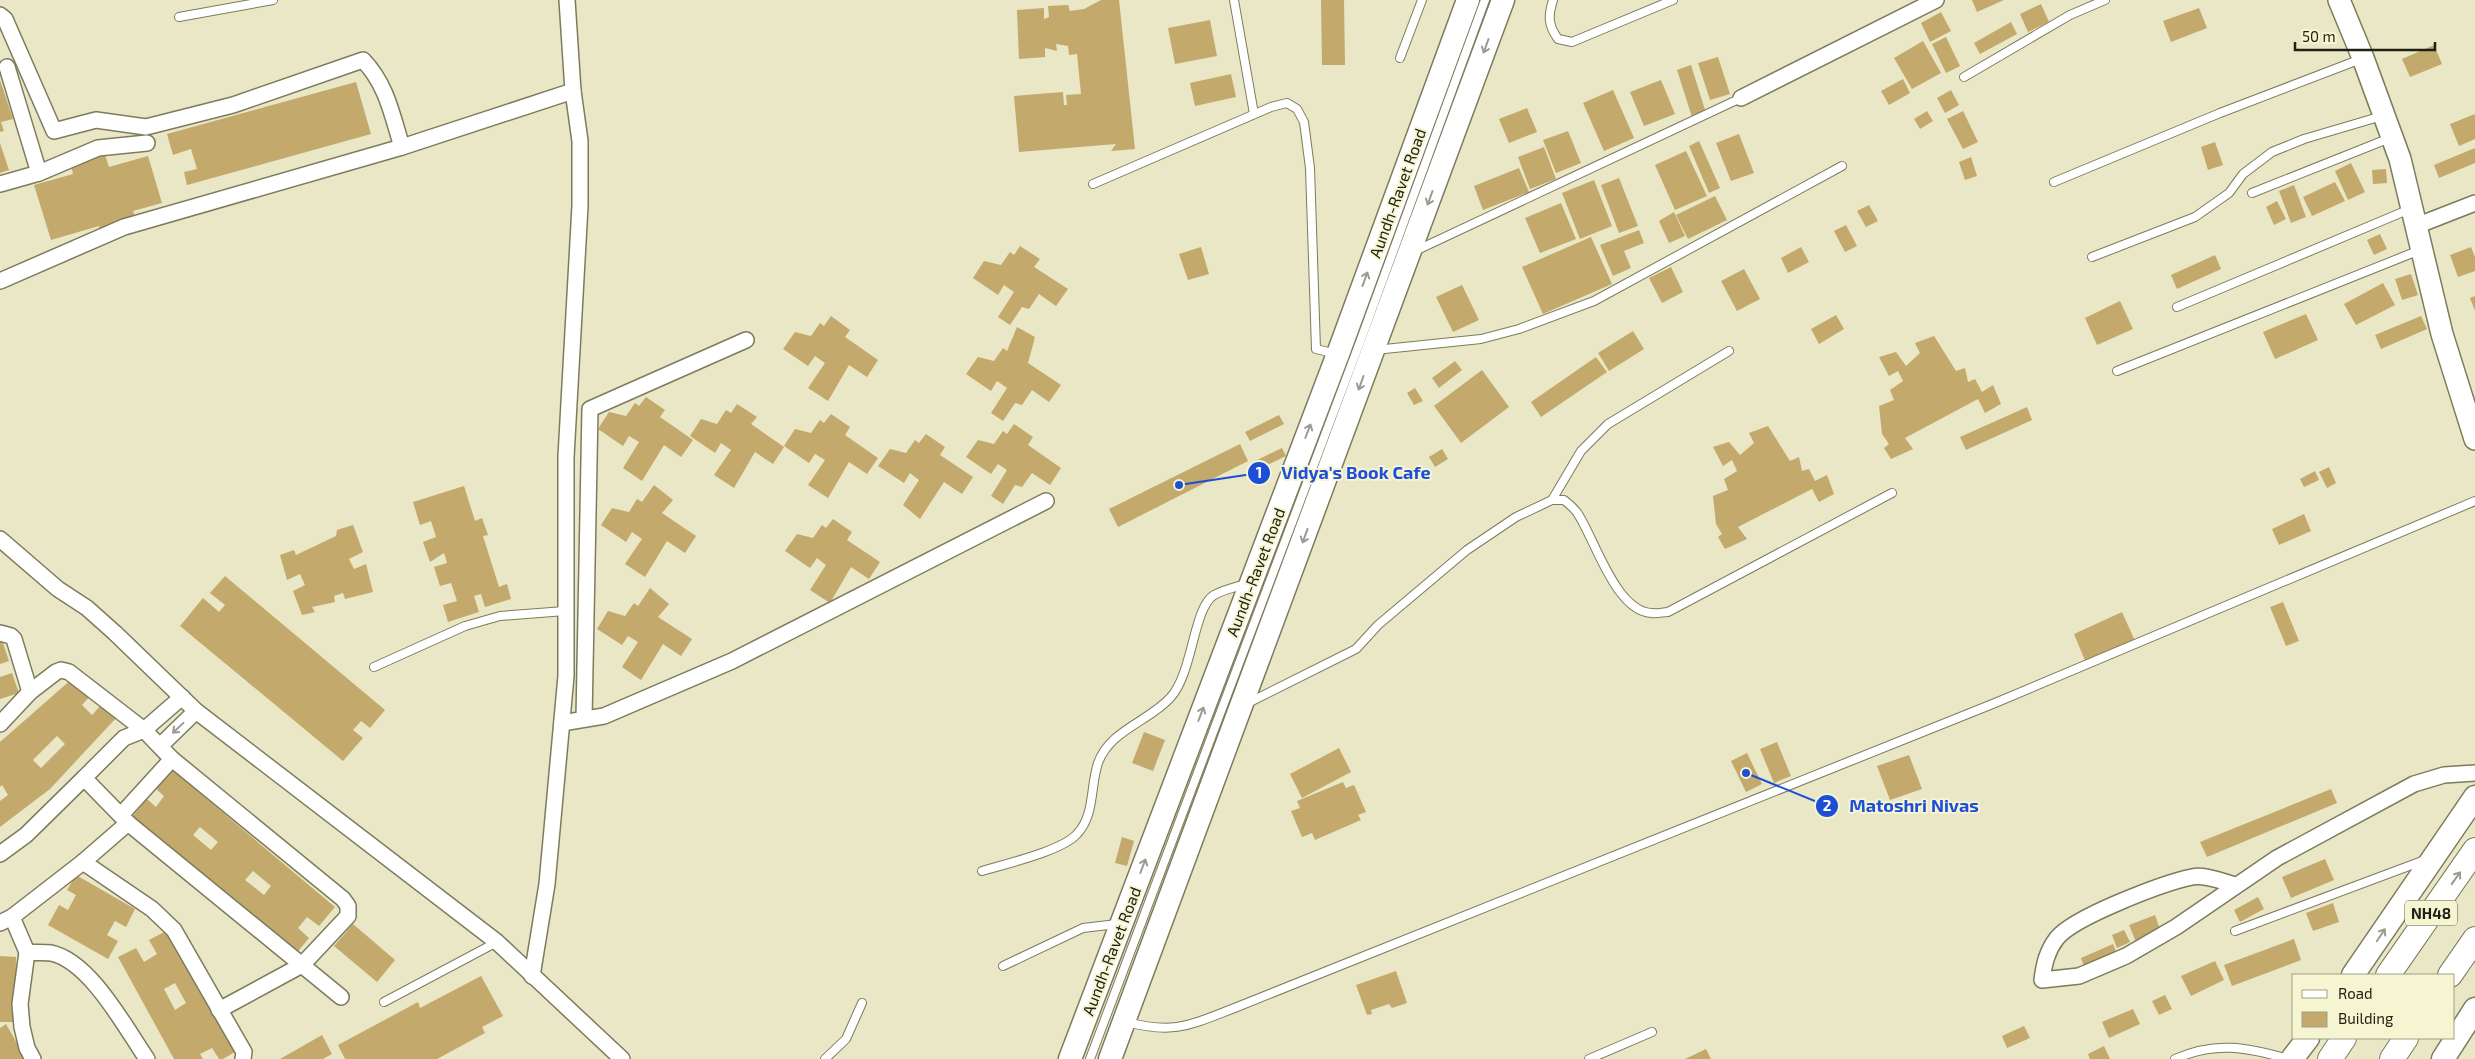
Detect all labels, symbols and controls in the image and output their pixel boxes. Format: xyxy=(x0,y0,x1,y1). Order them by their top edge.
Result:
scale bar xyxy=(2295,20,2435,52)
text: 50 m xyxy=(2302,27,2336,45)
one-way arrow xyxy=(1481,38,1490,53)
street label: Aundh-Ravet Road xyxy=(1365,126,1429,260)
one-way arrow xyxy=(1425,190,1434,206)
one-way arrow xyxy=(1361,272,1370,287)
one-way arrow xyxy=(1356,375,1365,391)
one-way arrow xyxy=(1304,424,1313,440)
callout: Vidya's Book Cafe xyxy=(1247,457,1441,490)
text: Vidya's Book Cafe xyxy=(1281,461,1431,483)
text: 1 xyxy=(1256,463,1262,481)
street label: Aundh-Ravet Road xyxy=(1222,505,1288,639)
one-way arrow xyxy=(1300,528,1309,543)
one-way arrow xyxy=(1197,707,1206,722)
one-way arrow xyxy=(171,722,184,734)
callout: Matoshri Nivas xyxy=(1814,789,1989,822)
text: Matoshri Nivas xyxy=(1849,794,1979,816)
text: 2 xyxy=(1823,796,1832,814)
one-way arrow xyxy=(1139,859,1149,874)
one-way arrow xyxy=(2451,871,2461,885)
street label: Aundh-Ravet Road xyxy=(1078,884,1144,1018)
road number: NH48 xyxy=(2405,900,2457,926)
one-way arrow xyxy=(2375,928,2386,942)
legend xyxy=(2292,974,2455,1039)
text: Road xyxy=(2338,984,2373,1002)
text: Building xyxy=(2338,1009,2394,1027)

